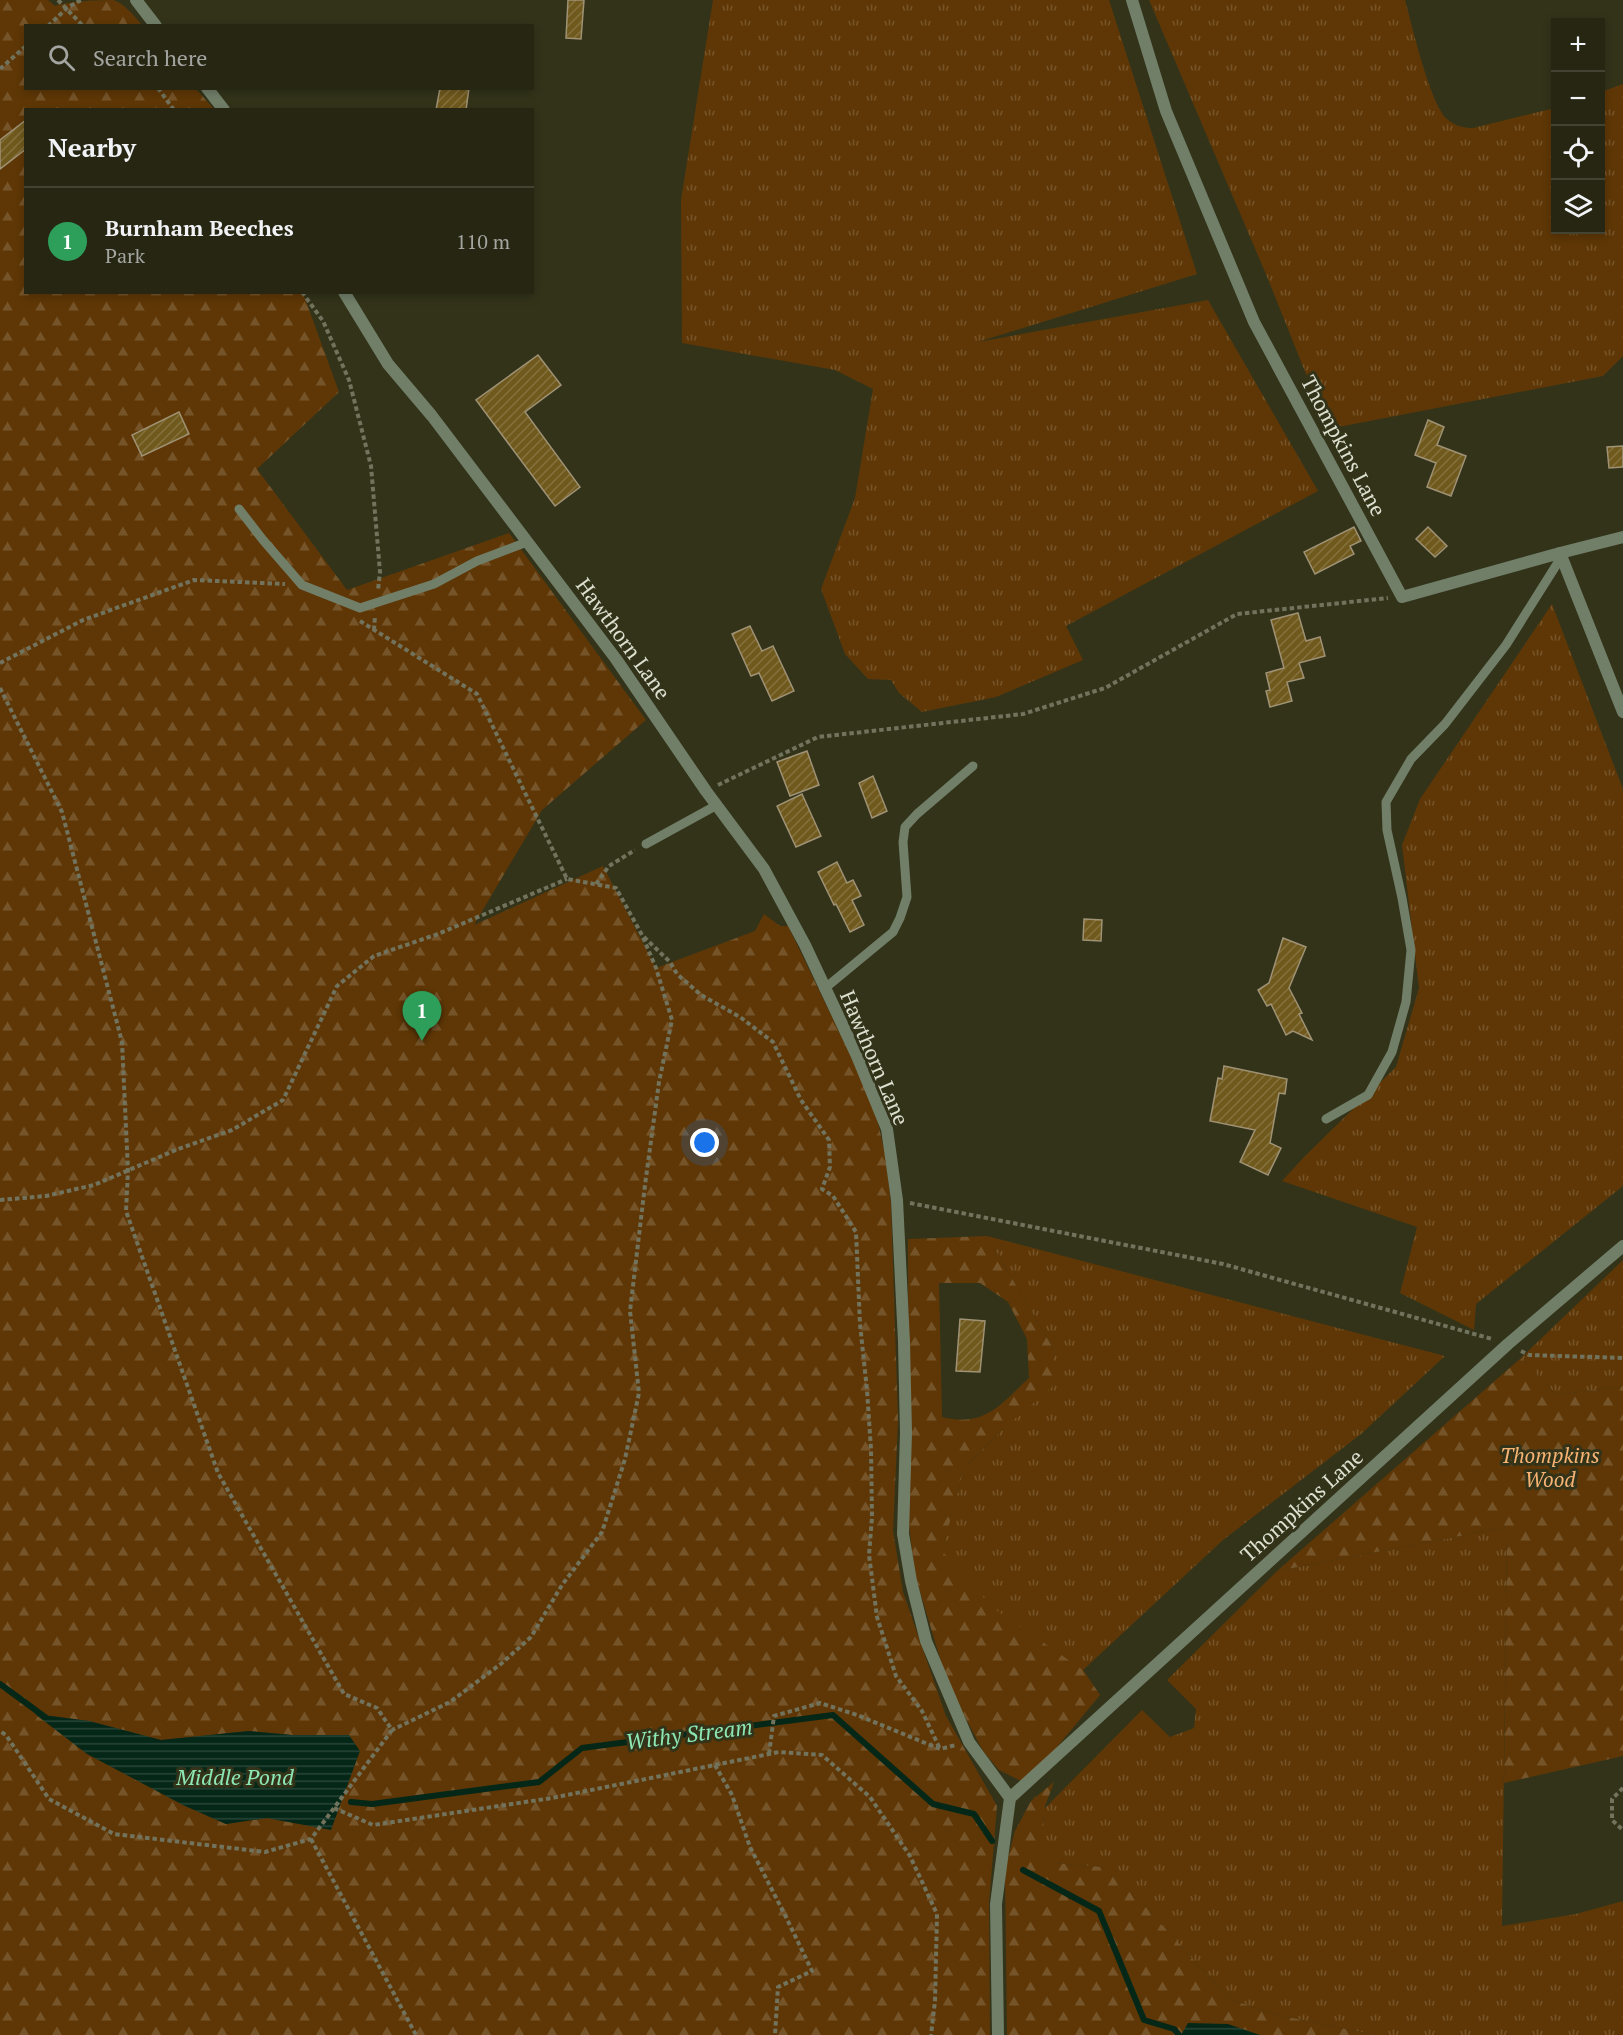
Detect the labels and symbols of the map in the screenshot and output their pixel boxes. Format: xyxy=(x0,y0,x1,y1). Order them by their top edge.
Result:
street label: Thompkins Lane xyxy=(1295,370,1393,521)
street label: Hawthorn Lane xyxy=(570,572,677,705)
street label: Hawthorn Lane xyxy=(834,986,916,1129)
pin: 1 xyxy=(402,992,442,1041)
your location xyxy=(690,1128,719,1157)
park label: Thompkins Wood xyxy=(1500,1441,1600,1493)
street label: Thompkins Lane xyxy=(1234,1443,1369,1568)
water label: Withy Stream xyxy=(624,1711,754,1756)
water label: Middle Pond xyxy=(175,1762,295,1791)

